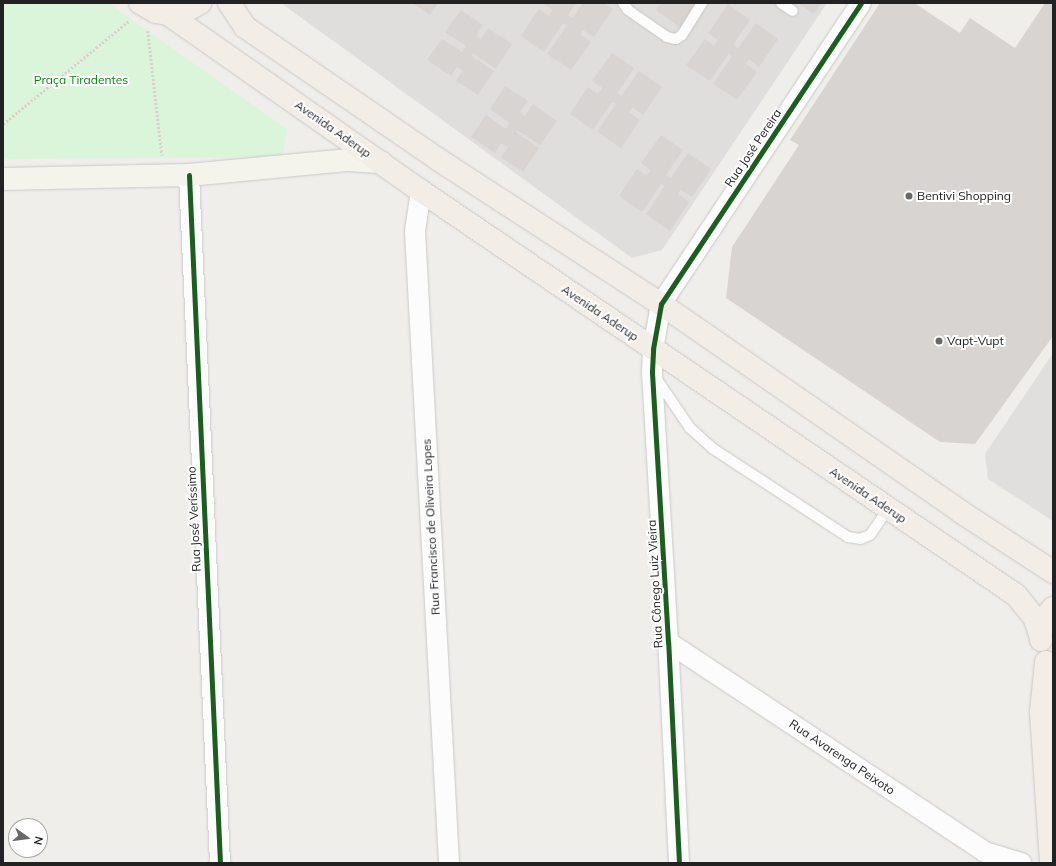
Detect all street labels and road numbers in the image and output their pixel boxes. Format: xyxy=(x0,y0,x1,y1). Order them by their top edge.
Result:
street label: Avenida Aderup xyxy=(292,97,374,161)
street label: Rua José Pereira xyxy=(722,106,784,190)
street label: Avenida Aderup xyxy=(559,282,641,344)
street label: Rua Francisco de Oliveira Lopes xyxy=(419,439,443,615)
street label: Avenida Aderup xyxy=(827,464,909,526)
street label: Rua José Veríssimo xyxy=(184,466,204,572)
street label: Rua Cônego Luiz Vieira xyxy=(644,519,666,649)
street label: Rua Avarenga Peixoto xyxy=(787,716,897,798)

